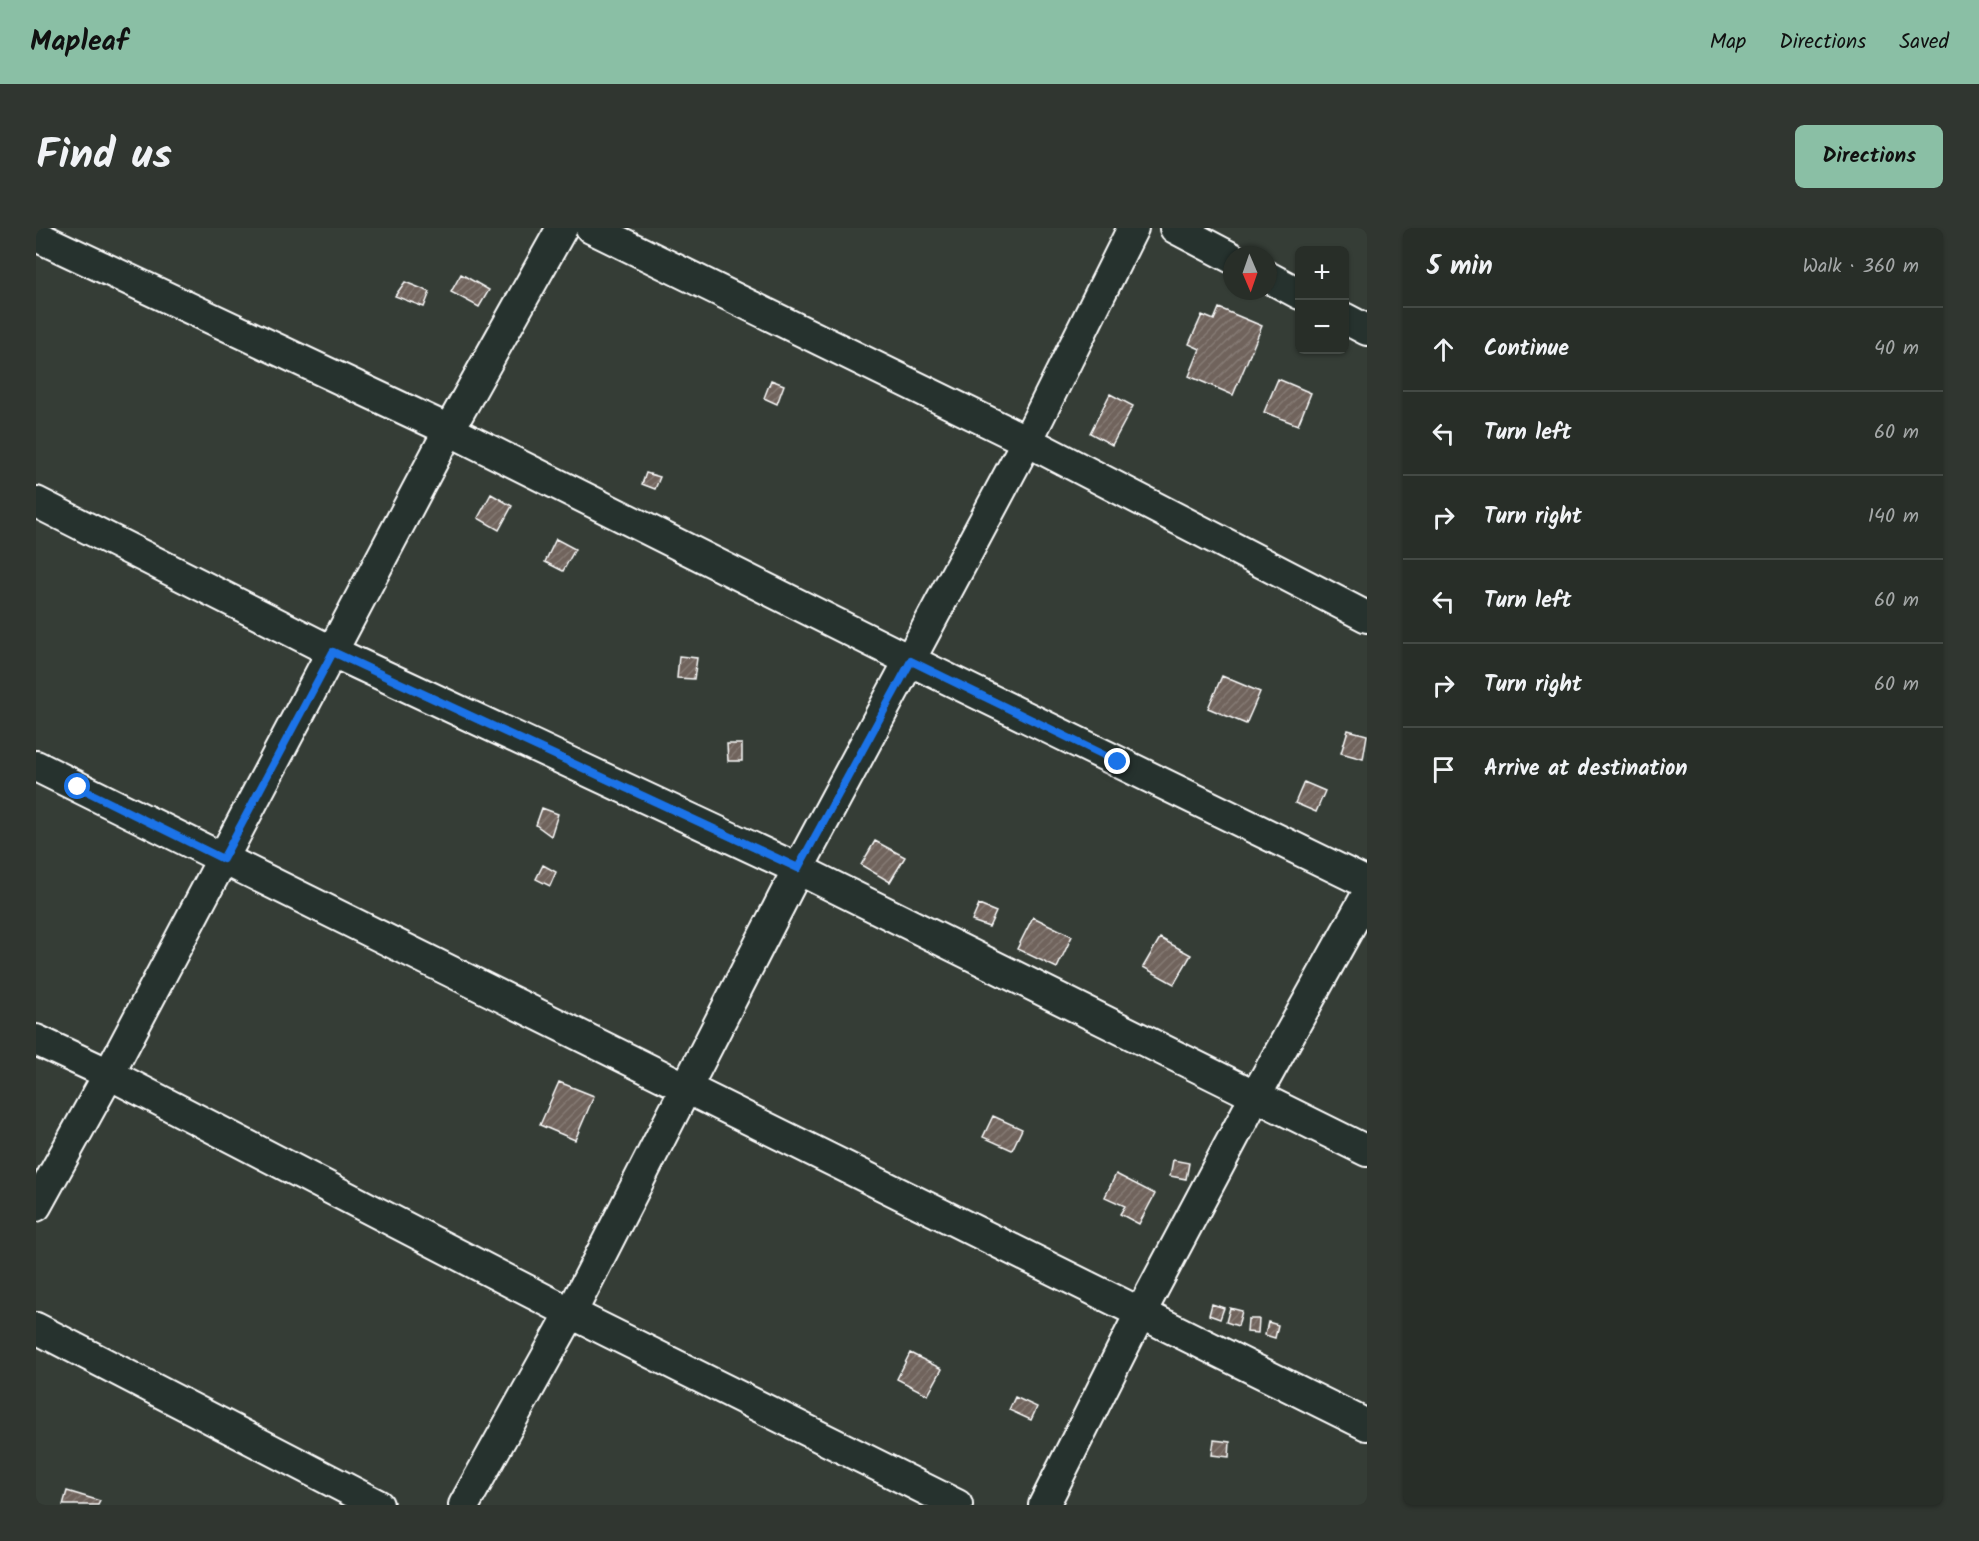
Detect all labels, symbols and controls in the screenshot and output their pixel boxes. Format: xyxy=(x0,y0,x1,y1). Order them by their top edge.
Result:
text: Mapleaf xyxy=(30,20,128,65)
text: Map xyxy=(1710,26,1746,59)
text: Directions xyxy=(1779,26,1866,59)
text: Saved xyxy=(1899,26,1949,59)
text: Find us xyxy=(36,123,172,190)
button: Directions xyxy=(1795,125,1943,188)
north arrow xyxy=(1223,246,1277,300)
map controls xyxy=(1295,246,1349,354)
button: + xyxy=(1295,246,1349,300)
text: 5 min xyxy=(1427,246,1493,288)
text: Walk · 360 m xyxy=(1802,251,1919,283)
button: − xyxy=(1295,300,1349,354)
text: Continue xyxy=(1484,332,1569,367)
icon: ahead xyxy=(1427,333,1460,366)
text: 40 m xyxy=(1874,333,1919,365)
text: Turn left xyxy=(1484,416,1571,451)
icon: left xyxy=(1427,417,1460,450)
text: 60 m xyxy=(1874,417,1919,449)
text: Turn right xyxy=(1484,500,1582,535)
icon: right xyxy=(1427,501,1460,534)
text: 140 m xyxy=(1868,501,1919,533)
text: Turn left xyxy=(1484,584,1571,619)
icon: left xyxy=(1427,585,1460,618)
text: 60 m xyxy=(1874,585,1919,617)
text: Turn right xyxy=(1484,668,1582,703)
icon: right xyxy=(1427,669,1460,702)
text: 60 m xyxy=(1874,669,1919,701)
route end xyxy=(1104,748,1130,774)
text: Arrive at destination xyxy=(1484,752,1687,787)
icon: arrive xyxy=(1427,753,1460,786)
route start xyxy=(64,773,90,799)

